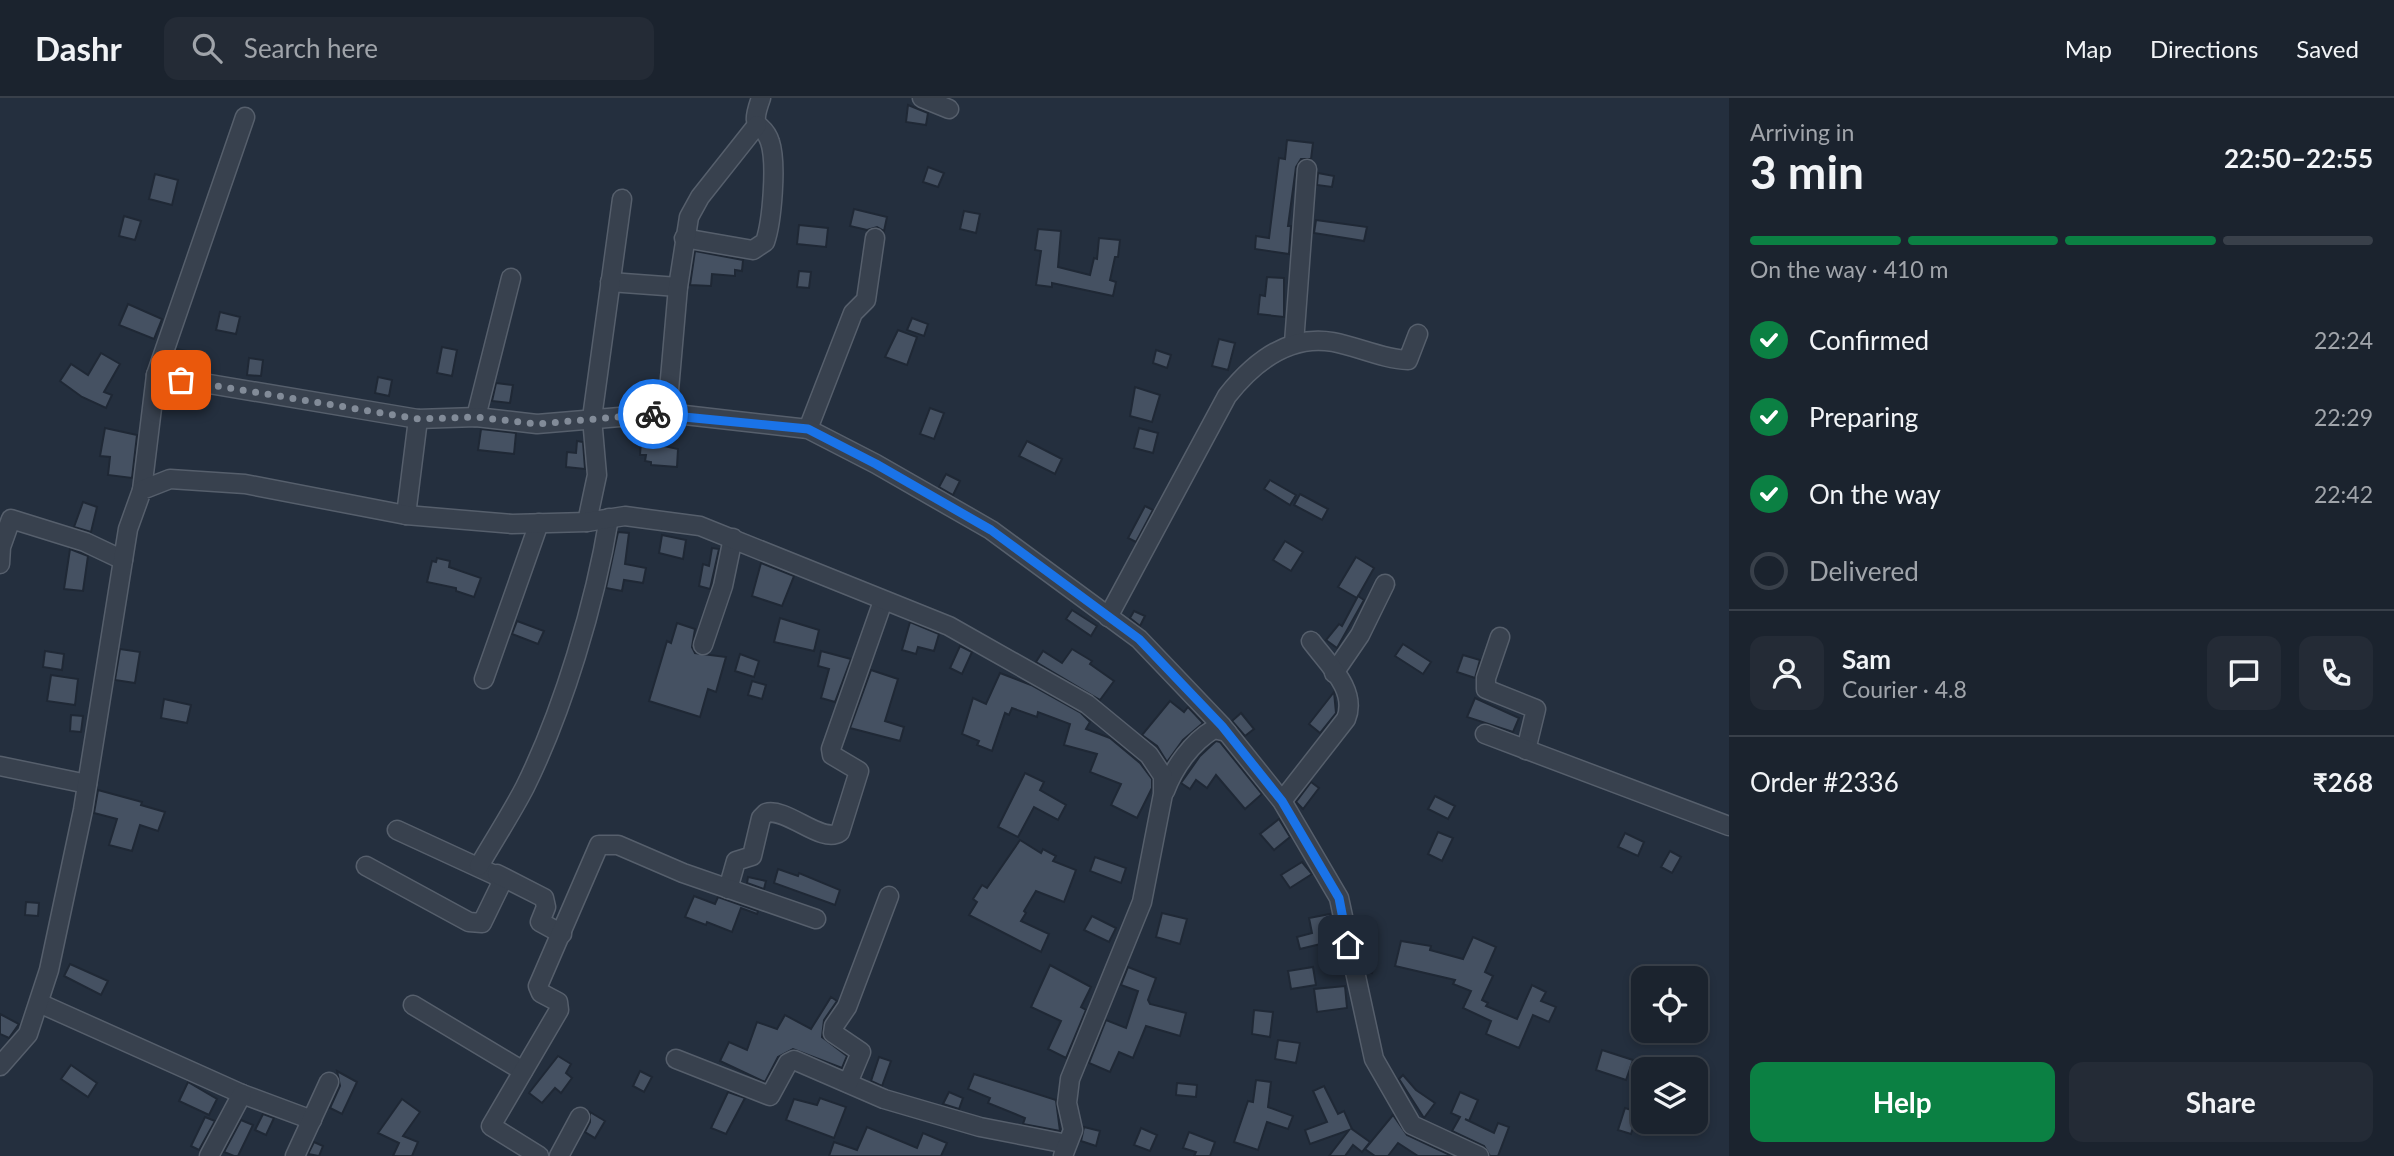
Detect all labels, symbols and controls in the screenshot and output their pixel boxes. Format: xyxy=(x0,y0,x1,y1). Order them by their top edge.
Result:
search box xyxy=(164,17,654,80)
text: Dashr xyxy=(35,28,122,68)
icon: search xyxy=(188,29,226,67)
text: Search here xyxy=(244,32,378,64)
text: Map xyxy=(2065,34,2112,63)
text: Directions xyxy=(2150,34,2258,63)
text: Saved xyxy=(2296,34,2359,63)
text: Arriving in xyxy=(1750,118,1854,146)
text: 22:50–22:55 xyxy=(2224,142,2373,174)
text: 3 min xyxy=(1750,144,1864,199)
text: On the way · 410 m xyxy=(1750,255,1949,283)
icon: check xyxy=(1750,321,1788,359)
text: Confirmed xyxy=(1809,324,1929,356)
text: 22:24 xyxy=(2314,326,2373,354)
pin xyxy=(151,350,211,410)
icon: bag xyxy=(162,361,200,399)
courier xyxy=(618,379,688,449)
icon: bike xyxy=(634,395,672,433)
icon: check xyxy=(1750,398,1788,436)
text: Preparing xyxy=(1809,401,1918,433)
text: 22:29 xyxy=(2314,403,2373,431)
icon: check xyxy=(1750,475,1788,513)
text: On the way xyxy=(1809,478,1941,510)
text: 22:42 xyxy=(2314,480,2373,508)
text: Delivered xyxy=(1809,555,1919,587)
button: person xyxy=(1750,636,1824,710)
button: chat xyxy=(2207,636,2281,710)
button: phone xyxy=(2299,636,2373,710)
text: Sam xyxy=(1842,643,1891,675)
text: Courier · 4.8 xyxy=(1842,675,1967,703)
text: Order #2336 xyxy=(1750,766,1899,798)
text: ₹268 xyxy=(2313,766,2373,798)
pin xyxy=(1318,915,1378,975)
icon: home xyxy=(1329,926,1367,964)
map controls xyxy=(1631,966,1708,1134)
button: locate xyxy=(1631,966,1708,1043)
button: layers xyxy=(1631,1057,1708,1134)
button: Help xyxy=(1750,1062,2055,1142)
button: Share xyxy=(2069,1062,2373,1142)

